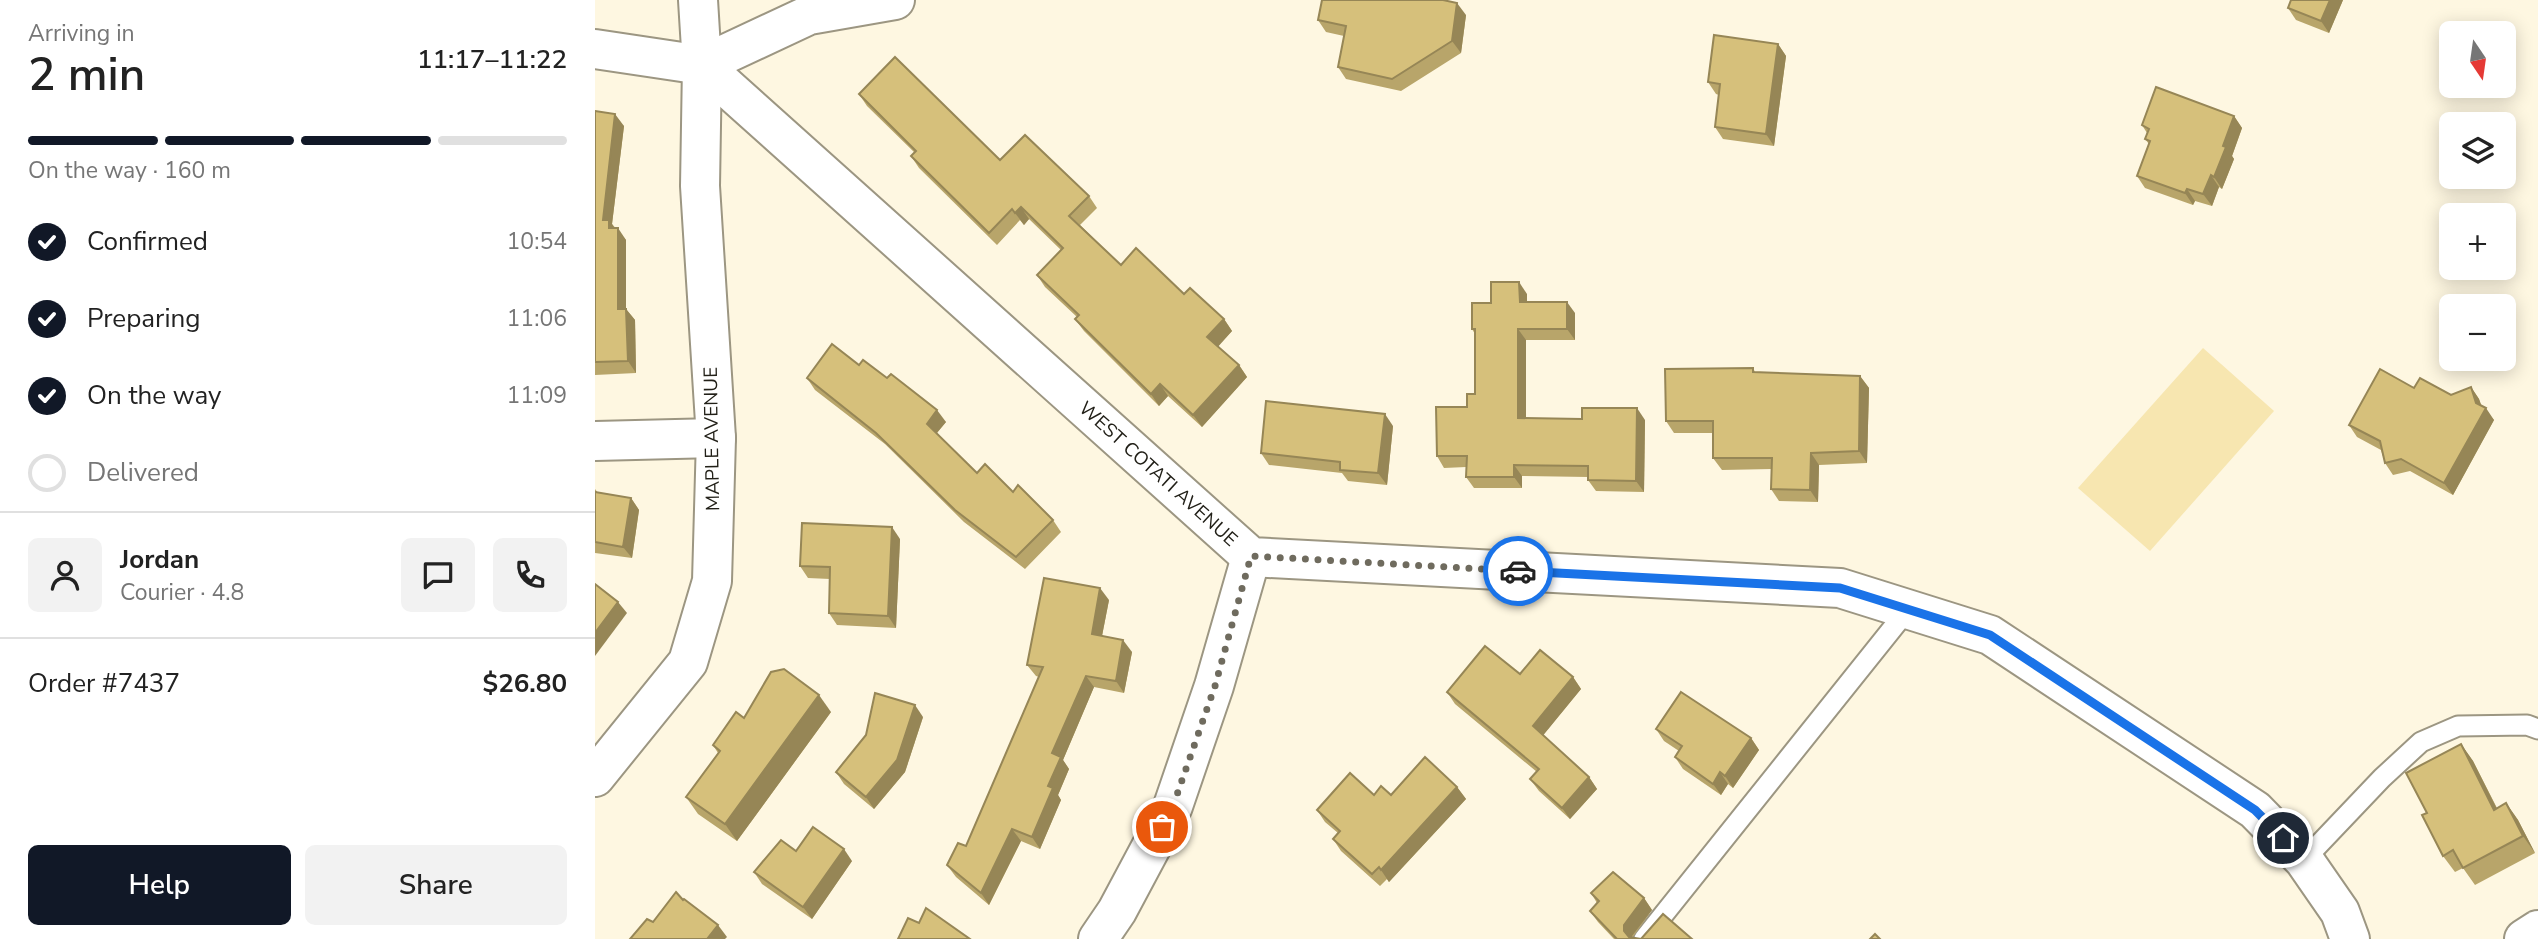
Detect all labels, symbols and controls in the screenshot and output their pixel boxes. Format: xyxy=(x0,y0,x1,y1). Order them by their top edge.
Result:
text: Arriving in xyxy=(28,18,135,49)
north arrow xyxy=(2439,21,2517,98)
map controls xyxy=(2439,21,2516,371)
text: 11:17–11:22 xyxy=(417,42,567,77)
text: 2 min xyxy=(28,43,145,106)
button: layers xyxy=(2439,112,2516,189)
text: On the way · 160 m xyxy=(28,155,231,186)
button: + xyxy=(2439,203,2516,280)
icon: check xyxy=(28,223,66,261)
text: Confirmed xyxy=(87,224,208,259)
text: 10:54 xyxy=(507,226,567,257)
button: − xyxy=(2439,294,2516,371)
icon: check xyxy=(28,300,66,338)
text: Preparing xyxy=(87,301,200,336)
text: 11:06 xyxy=(507,303,567,334)
street label: MAPLE AVENUE xyxy=(698,367,726,511)
icon: check xyxy=(28,377,66,415)
text: On the way xyxy=(87,378,221,413)
text: 11:09 xyxy=(507,380,567,411)
street label: WEST COTATI AVENUE xyxy=(1073,396,1243,552)
text: Delivered xyxy=(87,455,199,490)
courier xyxy=(1483,536,1553,606)
button: person xyxy=(28,538,102,612)
button: chat xyxy=(401,538,475,612)
button: phone xyxy=(493,538,567,612)
text: Jordan xyxy=(120,542,199,577)
icon: car xyxy=(1499,552,1537,590)
text: Courier · 4.8 xyxy=(120,577,244,608)
text: Order #7437 xyxy=(28,666,180,701)
text: $26.80 xyxy=(483,666,567,701)
pin xyxy=(1132,797,1192,857)
icon: bag xyxy=(1143,808,1181,846)
pin xyxy=(2253,808,2313,868)
icon: home xyxy=(2264,819,2302,857)
button: Help xyxy=(28,845,291,925)
button: Share xyxy=(305,845,567,925)

